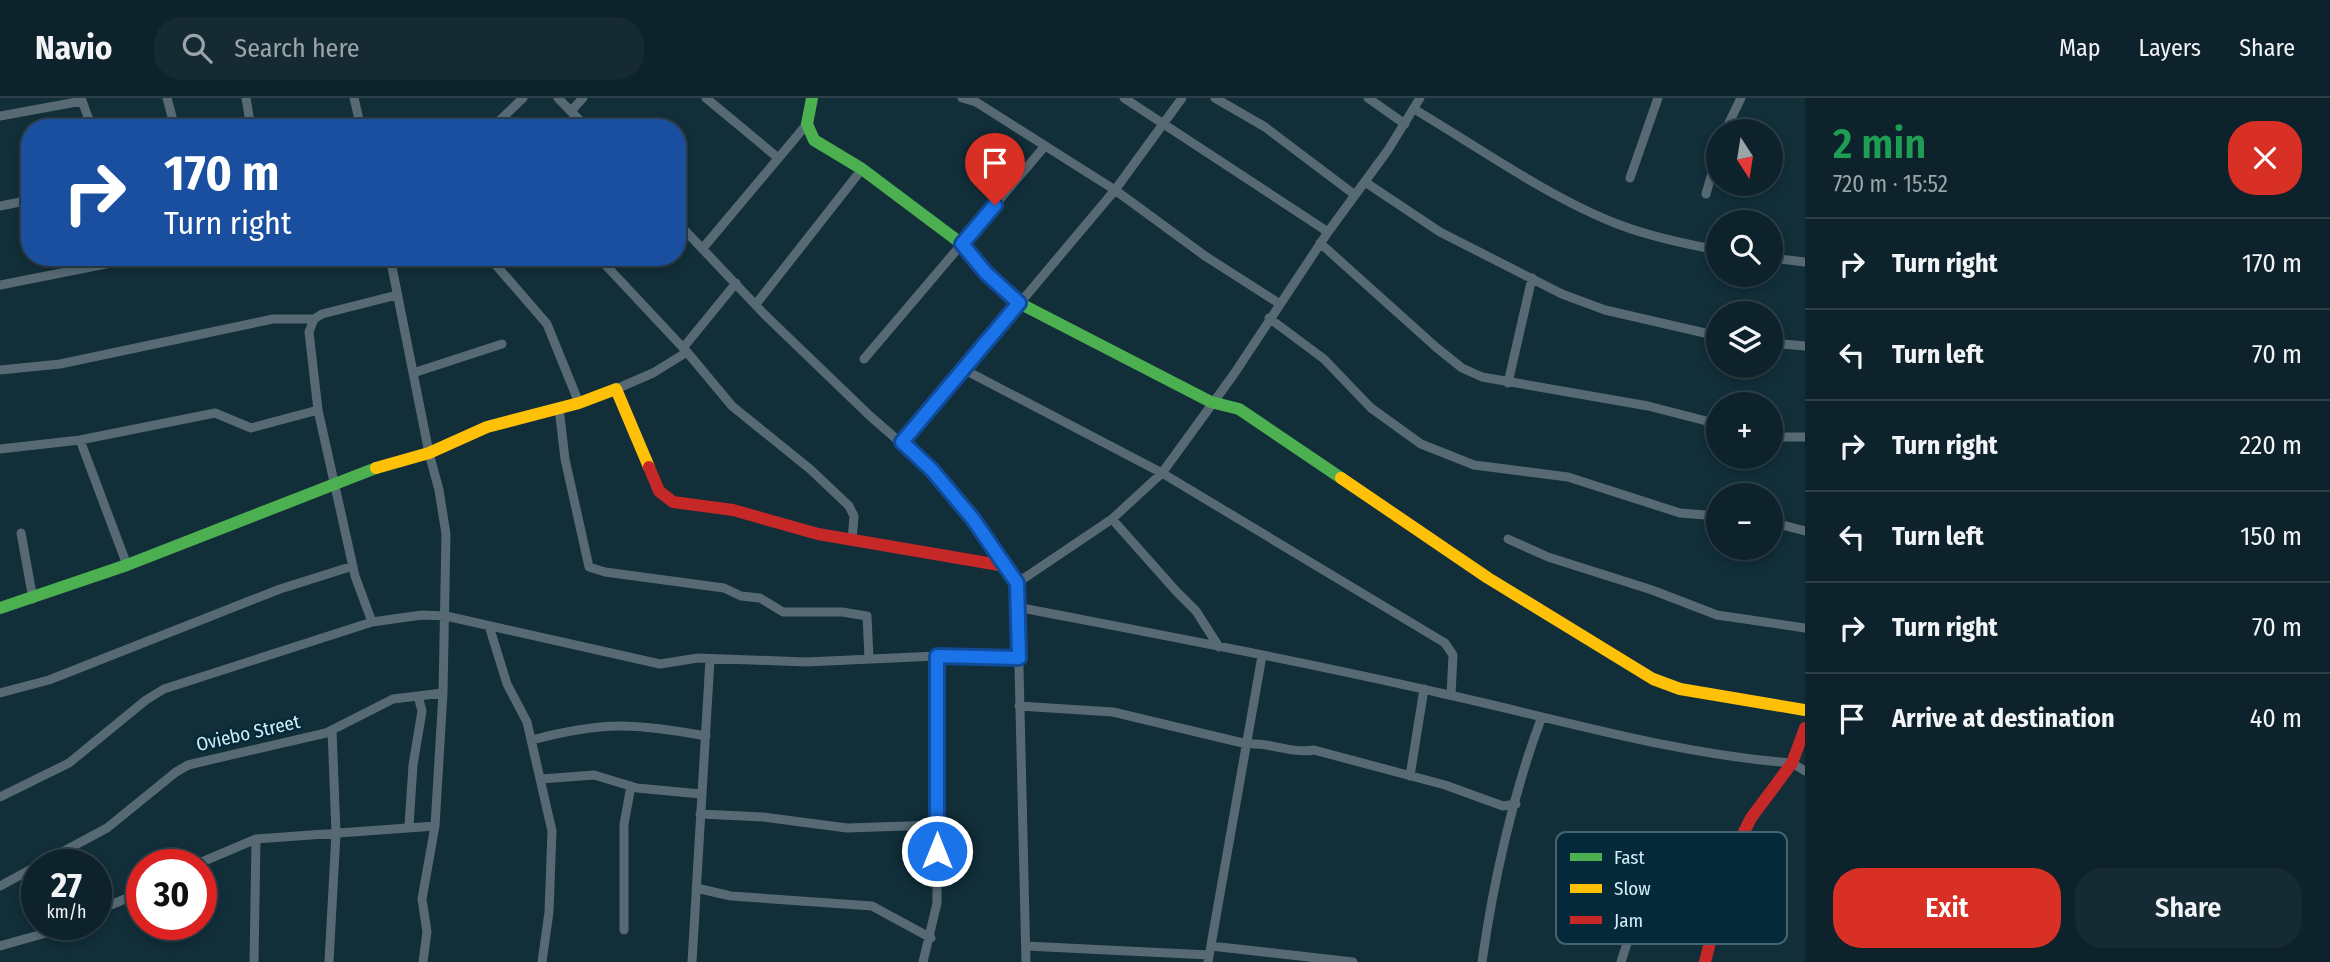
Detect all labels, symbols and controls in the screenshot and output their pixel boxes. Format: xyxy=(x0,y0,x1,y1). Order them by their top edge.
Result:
search box xyxy=(154,17,644,80)
text: Navio xyxy=(35,28,112,68)
icon: search xyxy=(178,29,216,67)
text: Search here xyxy=(234,33,360,64)
text: Map xyxy=(2059,34,2101,62)
text: Layers xyxy=(2139,34,2201,62)
text: Share xyxy=(2239,34,2295,62)
north arrow xyxy=(1706,119,1783,196)
map controls xyxy=(1706,119,1783,560)
text: 2 min xyxy=(1833,119,1926,169)
button: close xyxy=(2228,121,2302,195)
pin xyxy=(965,133,1025,205)
text: 170 m xyxy=(164,144,280,203)
icon: arrive xyxy=(976,144,1014,182)
icon: right xyxy=(49,147,140,238)
text: 720 m · 15:52 xyxy=(1833,170,1948,198)
text: Turn right xyxy=(164,204,291,242)
button: search xyxy=(1706,210,1783,287)
icon: right xyxy=(1833,245,1871,283)
text: Turn right xyxy=(1892,248,1998,279)
text: 170 m xyxy=(2242,248,2302,279)
button: layers xyxy=(1706,301,1783,378)
icon: left xyxy=(1833,336,1871,374)
text: Turn left xyxy=(1892,339,1984,370)
text: 70 m xyxy=(2252,339,2302,370)
button: + xyxy=(1706,392,1783,469)
icon: right xyxy=(1833,427,1871,465)
text: Turn right xyxy=(1892,430,1998,461)
text: 220 m xyxy=(2239,430,2302,461)
button: − xyxy=(1706,483,1783,560)
icon: left xyxy=(1833,518,1871,556)
text: Turn left xyxy=(1892,521,1984,552)
text: 150 m xyxy=(2240,521,2302,552)
icon: right xyxy=(1833,609,1871,647)
text: Turn right xyxy=(1892,612,1998,643)
text: 70 m xyxy=(2252,612,2302,643)
icon: arrive xyxy=(1833,700,1871,738)
text: Arrive at destination xyxy=(1892,703,2115,734)
text: 40 m xyxy=(2250,703,2302,734)
street label: Oviebo Street xyxy=(194,710,303,756)
position arrow xyxy=(900,814,974,888)
legend xyxy=(1556,832,1787,944)
text: Fast xyxy=(1614,846,1645,869)
speed limit sign: 30 xyxy=(126,849,217,940)
text: 27 xyxy=(51,864,82,906)
button: Exit xyxy=(1833,868,2061,948)
button: Share xyxy=(2075,868,2302,948)
text: Slow xyxy=(1614,877,1651,900)
text: km/h xyxy=(46,901,87,923)
text: Jam xyxy=(1614,909,1643,932)

